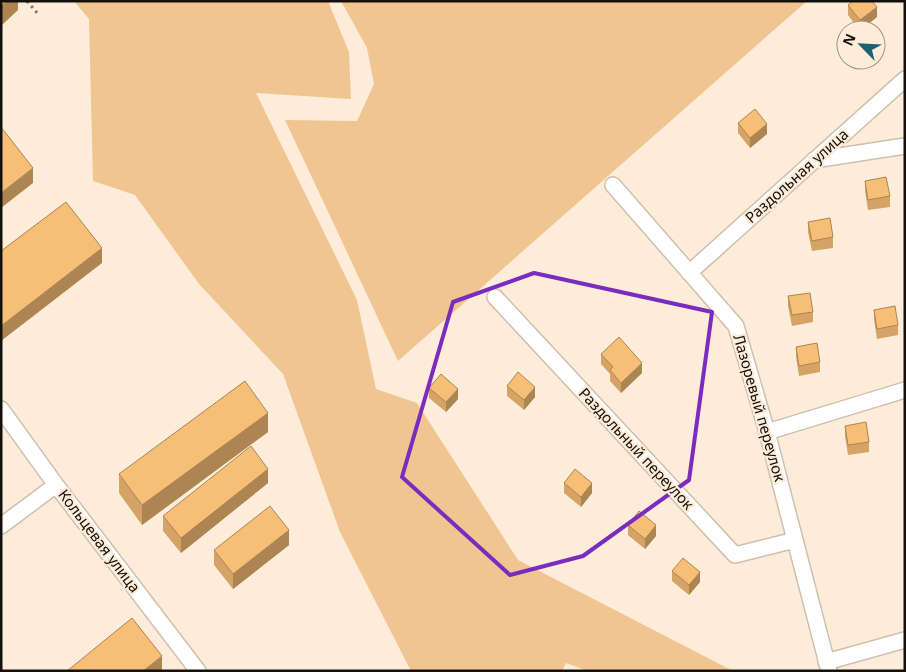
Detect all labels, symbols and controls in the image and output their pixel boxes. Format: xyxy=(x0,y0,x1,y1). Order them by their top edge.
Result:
north arrow xyxy=(836,20,886,70)
text: N xyxy=(838,30,860,49)
street label: Раздольная улица xyxy=(741,124,852,227)
street label: Лазоревый переулок xyxy=(729,332,791,484)
street label: Раздольный переулок xyxy=(575,383,699,514)
street label: Кольцевая улица xyxy=(54,485,145,596)

